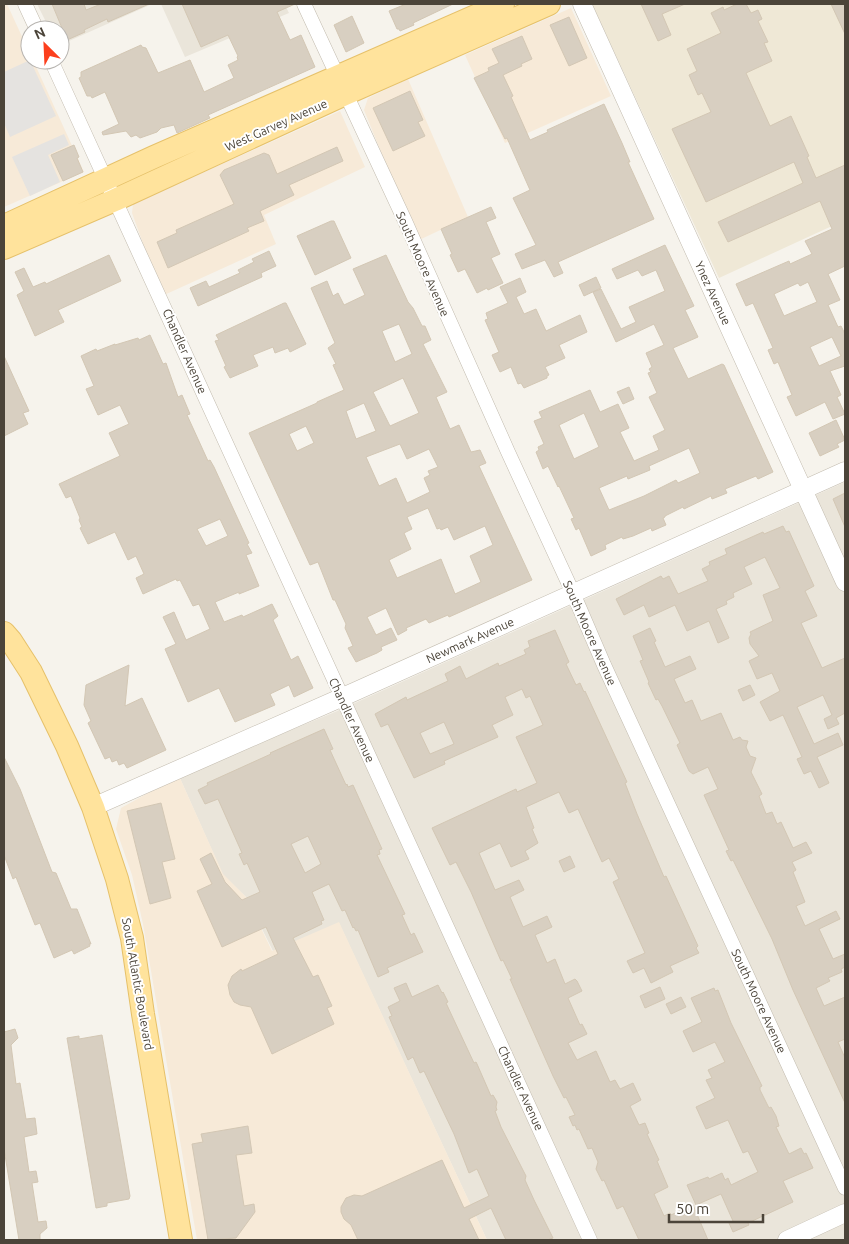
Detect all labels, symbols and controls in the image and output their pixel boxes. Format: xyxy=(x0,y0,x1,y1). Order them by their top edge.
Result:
north arrow xyxy=(20,20,70,70)
text: N xyxy=(32,24,48,43)
street label: West Garvey Avenue xyxy=(223,97,329,153)
street label: South Moore Avenue xyxy=(394,210,452,318)
street label: Ynez Avenue xyxy=(693,259,733,327)
street label: Chandler Avenue xyxy=(160,306,210,396)
street label: South Moore Avenue xyxy=(561,579,619,687)
street label: Newmark Avenue xyxy=(424,615,516,665)
street label: Chandler Avenue xyxy=(327,676,377,764)
street label: South Atlantic Boulevard xyxy=(120,917,156,1051)
street label: South Moore Avenue xyxy=(729,947,789,1055)
street label: Chandler Avenue xyxy=(496,1044,546,1132)
scale bar xyxy=(669,1192,763,1224)
text: 50 m xyxy=(676,1200,709,1217)

